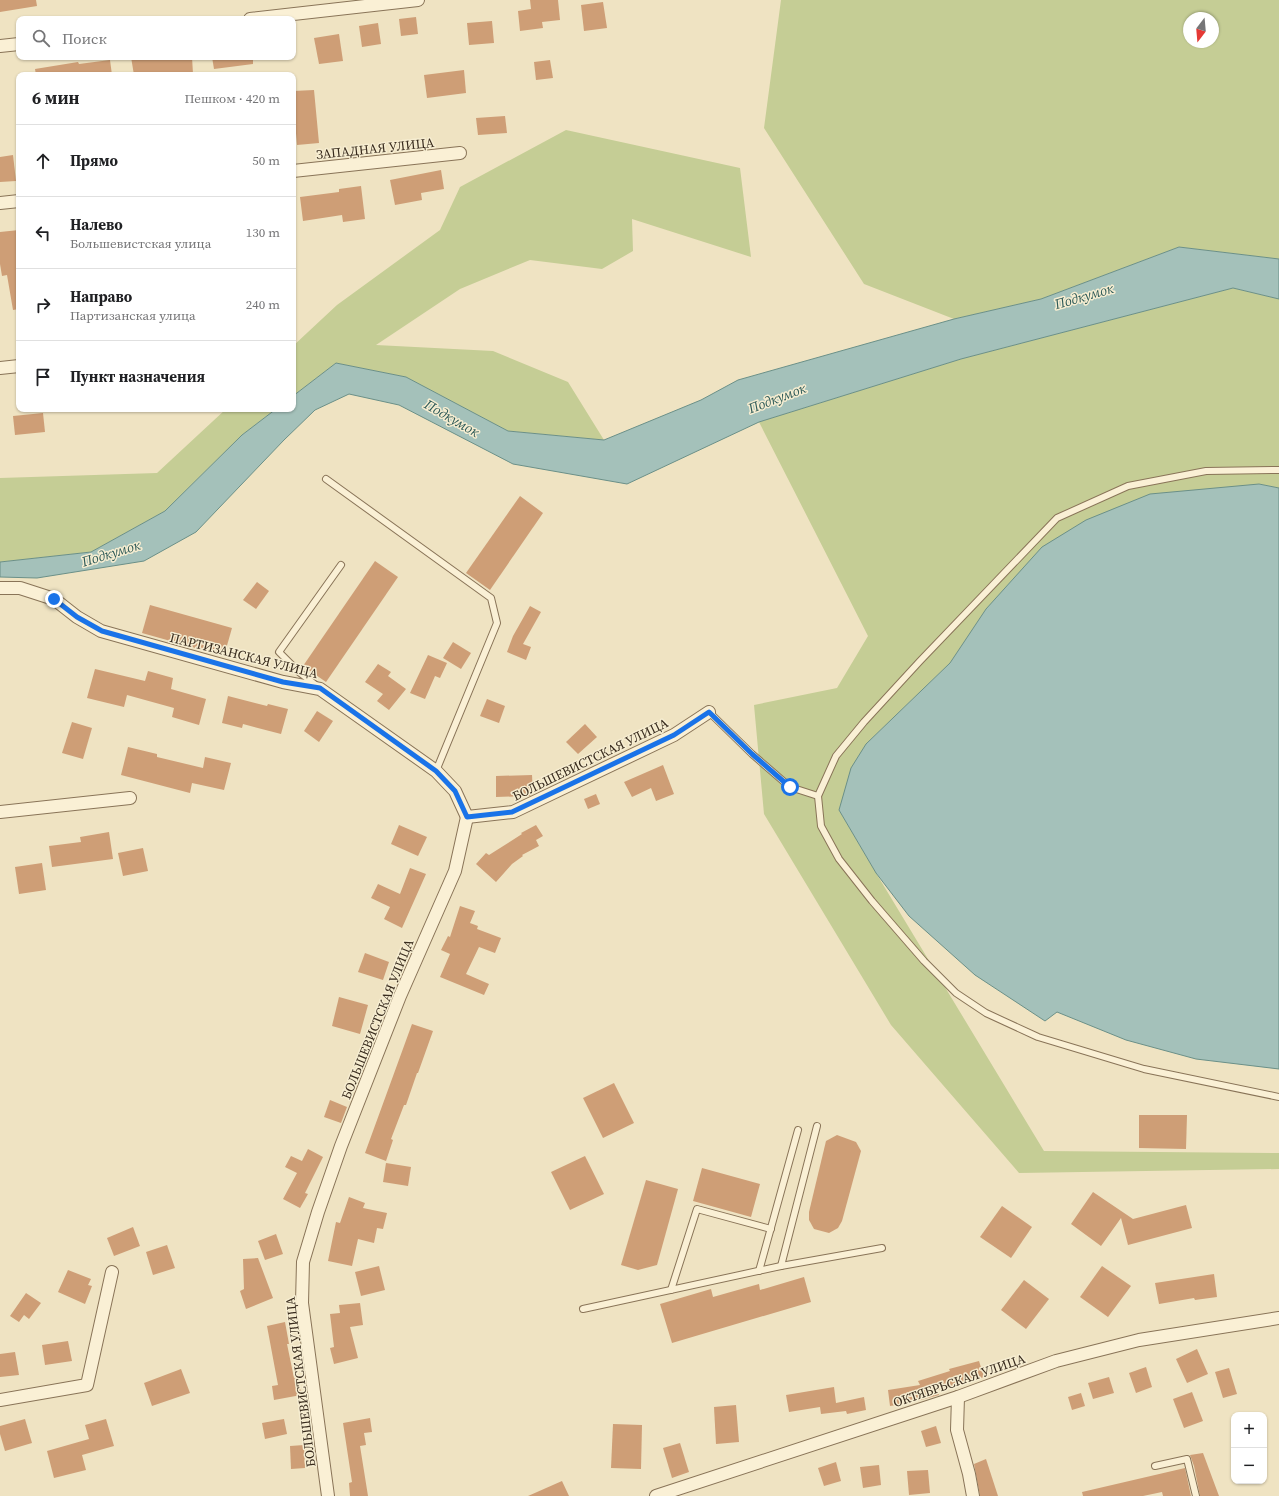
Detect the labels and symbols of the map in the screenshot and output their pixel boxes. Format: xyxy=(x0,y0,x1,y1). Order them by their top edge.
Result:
north arrow xyxy=(1183,12,1219,48)
street label: ЗАПАДНАЯ УЛИЦА xyxy=(315,134,435,163)
water label: Подкумок xyxy=(1051,278,1116,314)
water label: Подкумок xyxy=(744,378,809,419)
water label: Подкумок xyxy=(420,394,483,442)
water label: Подкумок xyxy=(78,535,143,572)
route end xyxy=(45,590,63,608)
street label: ПАРТИЗАНСКАЯ УЛИЦА xyxy=(168,629,320,682)
street label: БОЛЬШЕВИСТСКАЯ УЛИЦА xyxy=(509,714,671,805)
route start xyxy=(781,778,799,796)
street label: БОЛЬШЕВИСТСКАЯ УЛИЦА xyxy=(337,936,418,1102)
street label: БОЛЬШЕВИСТСКАЯ УЛИЦА xyxy=(282,1296,319,1468)
street label: ОКТЯБРЬСКАЯ УЛИЦА xyxy=(891,1350,1028,1411)

